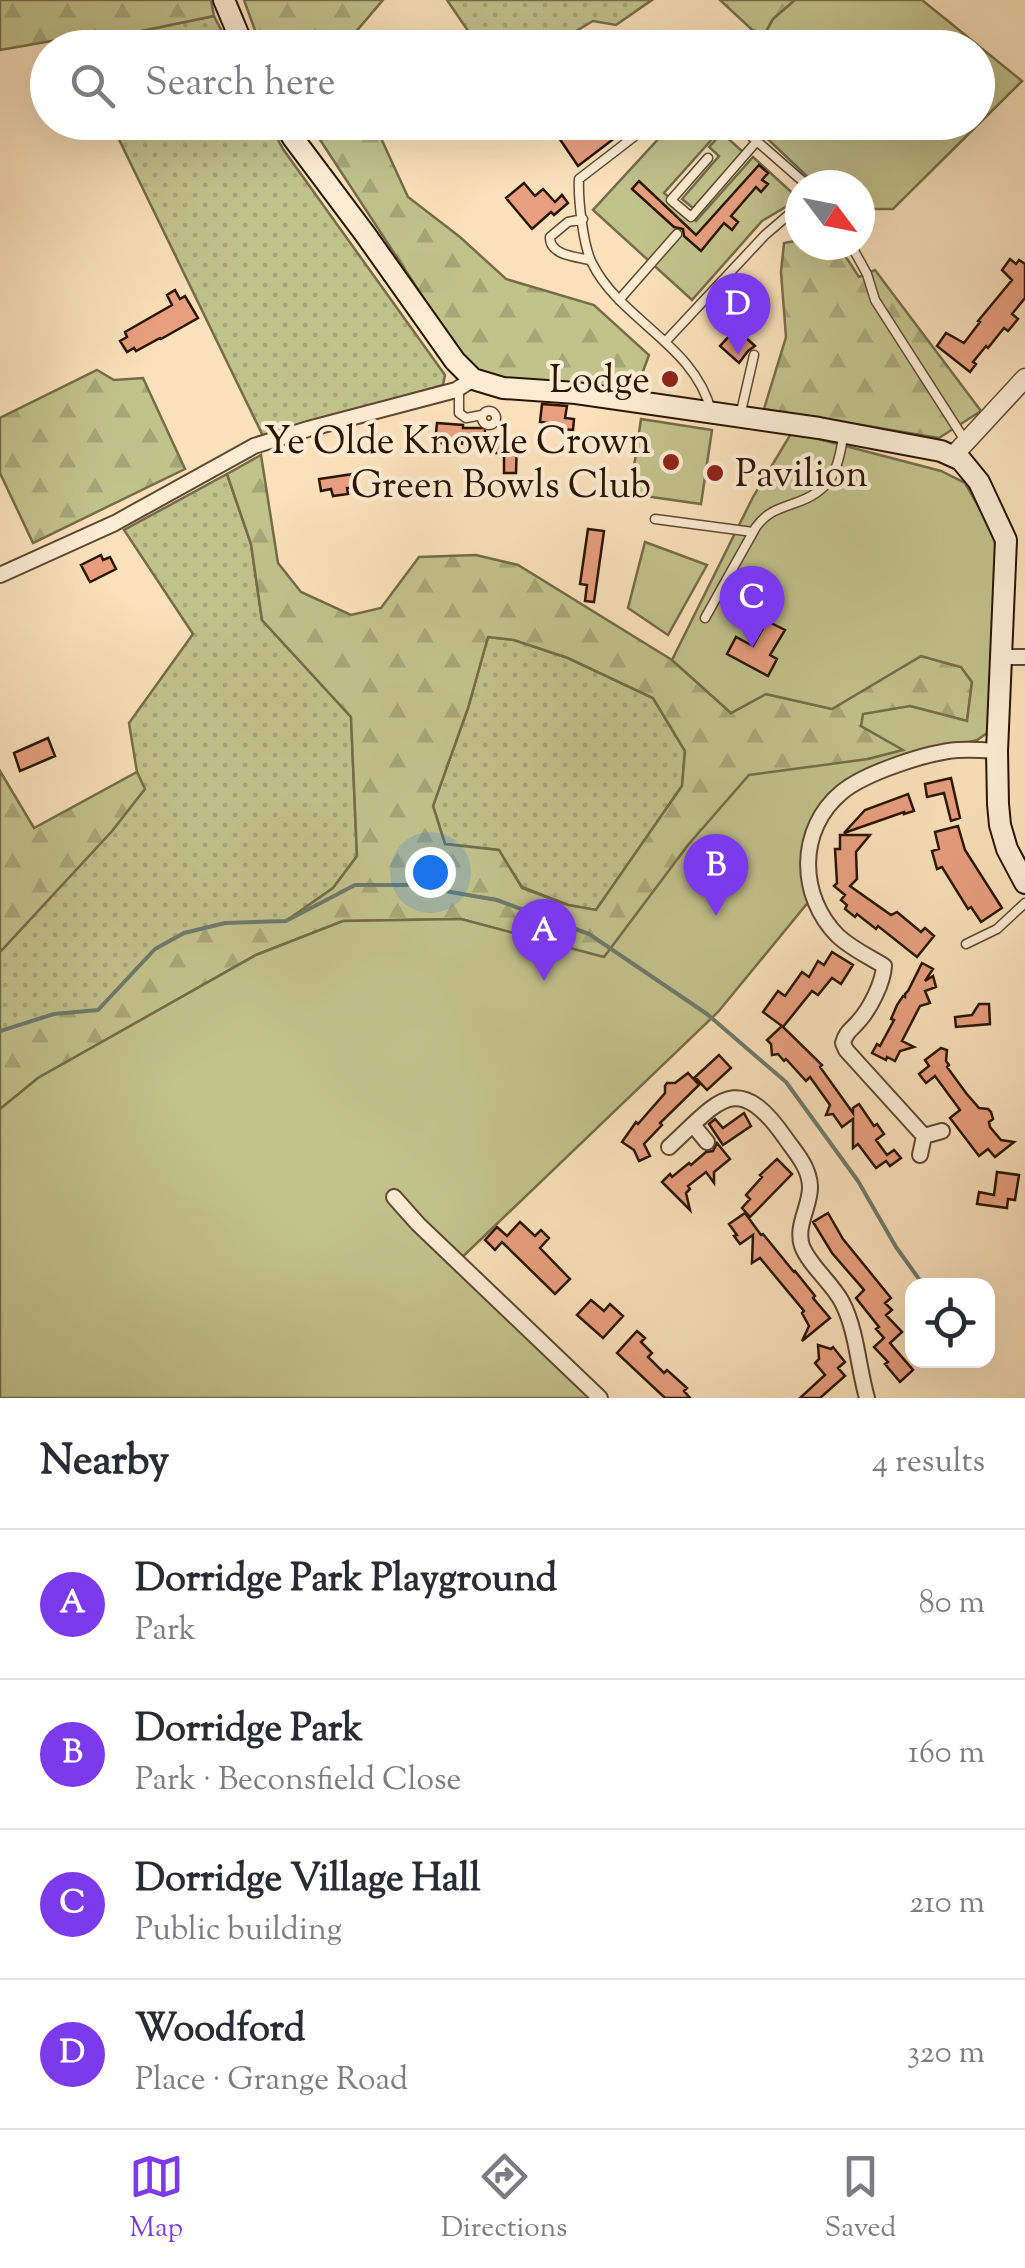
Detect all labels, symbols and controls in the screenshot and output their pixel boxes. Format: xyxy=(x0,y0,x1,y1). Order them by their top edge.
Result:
search box xyxy=(30,30,995,140)
icon: search xyxy=(65,58,120,113)
text: Search here xyxy=(145,58,336,112)
north arrow xyxy=(785,170,875,260)
pin: D xyxy=(706,272,770,355)
place label: Lodge xyxy=(549,356,650,410)
marker: Lodge xyxy=(659,368,681,390)
place label: Ye Olde Knowle Crown Green Bowls Club xyxy=(264,417,651,515)
place label: Pavilion xyxy=(735,450,868,504)
marker: Ye Olde Knowle Crown Green Bowls Club xyxy=(660,451,682,473)
marker: Pavilion xyxy=(704,462,726,484)
pin: C xyxy=(720,566,784,648)
pin: B xyxy=(684,834,748,916)
your location xyxy=(405,847,456,898)
pin: A xyxy=(512,898,576,981)
map controls xyxy=(905,1278,995,1368)
button: locate xyxy=(905,1278,995,1368)
text: Nearby xyxy=(40,1433,169,1493)
text: 4 results xyxy=(872,1440,985,1486)
text: Dorridge Park Playground xyxy=(135,1554,557,1608)
text: A xyxy=(60,1581,85,1627)
text: 80 m xyxy=(919,1581,985,1627)
text: Park xyxy=(135,1608,196,1654)
text: Dorridge Park xyxy=(135,1704,363,1758)
text: B xyxy=(62,1731,83,1777)
text: 160 m xyxy=(908,1731,985,1777)
text: Park · Beconsfield Close xyxy=(135,1758,461,1804)
text: Dorridge Village Hall xyxy=(135,1854,481,1908)
text: C xyxy=(60,1881,85,1927)
text: 210 m xyxy=(909,1881,985,1927)
text: Public building xyxy=(135,1908,342,1954)
text: Woodford xyxy=(135,2004,305,2058)
text: D xyxy=(60,2031,85,2077)
text: 320 m xyxy=(907,2031,985,2077)
text: Place · Grange Road xyxy=(135,2058,408,2104)
tab: Map xyxy=(129,2149,184,2249)
tab: Directions xyxy=(441,2149,567,2249)
tab: Saved xyxy=(824,2149,896,2249)

